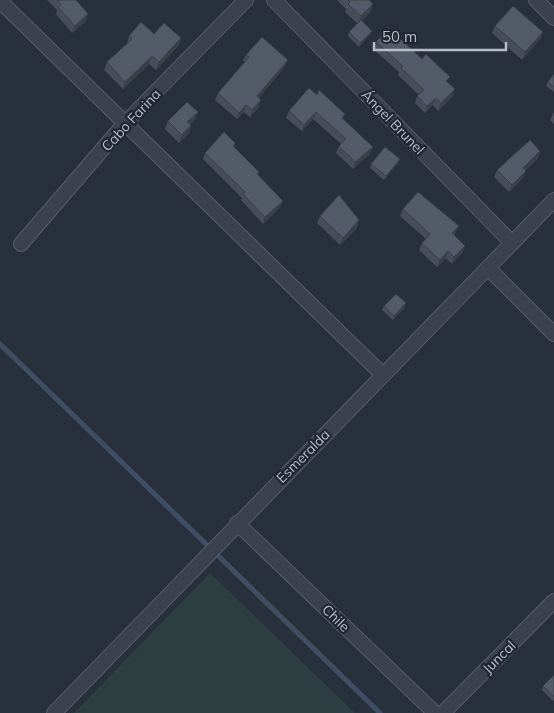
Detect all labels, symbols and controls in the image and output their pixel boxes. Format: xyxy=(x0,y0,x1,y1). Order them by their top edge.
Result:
scale bar xyxy=(374,20,506,52)
text: 50 m xyxy=(382,27,417,46)
street label: Cabo Farina xyxy=(98,85,164,155)
street label: Ángel Brunel xyxy=(358,86,428,158)
street label: Esmeralda xyxy=(272,425,334,487)
street label: Chile xyxy=(318,600,354,636)
street label: Juncal xyxy=(479,637,519,677)

